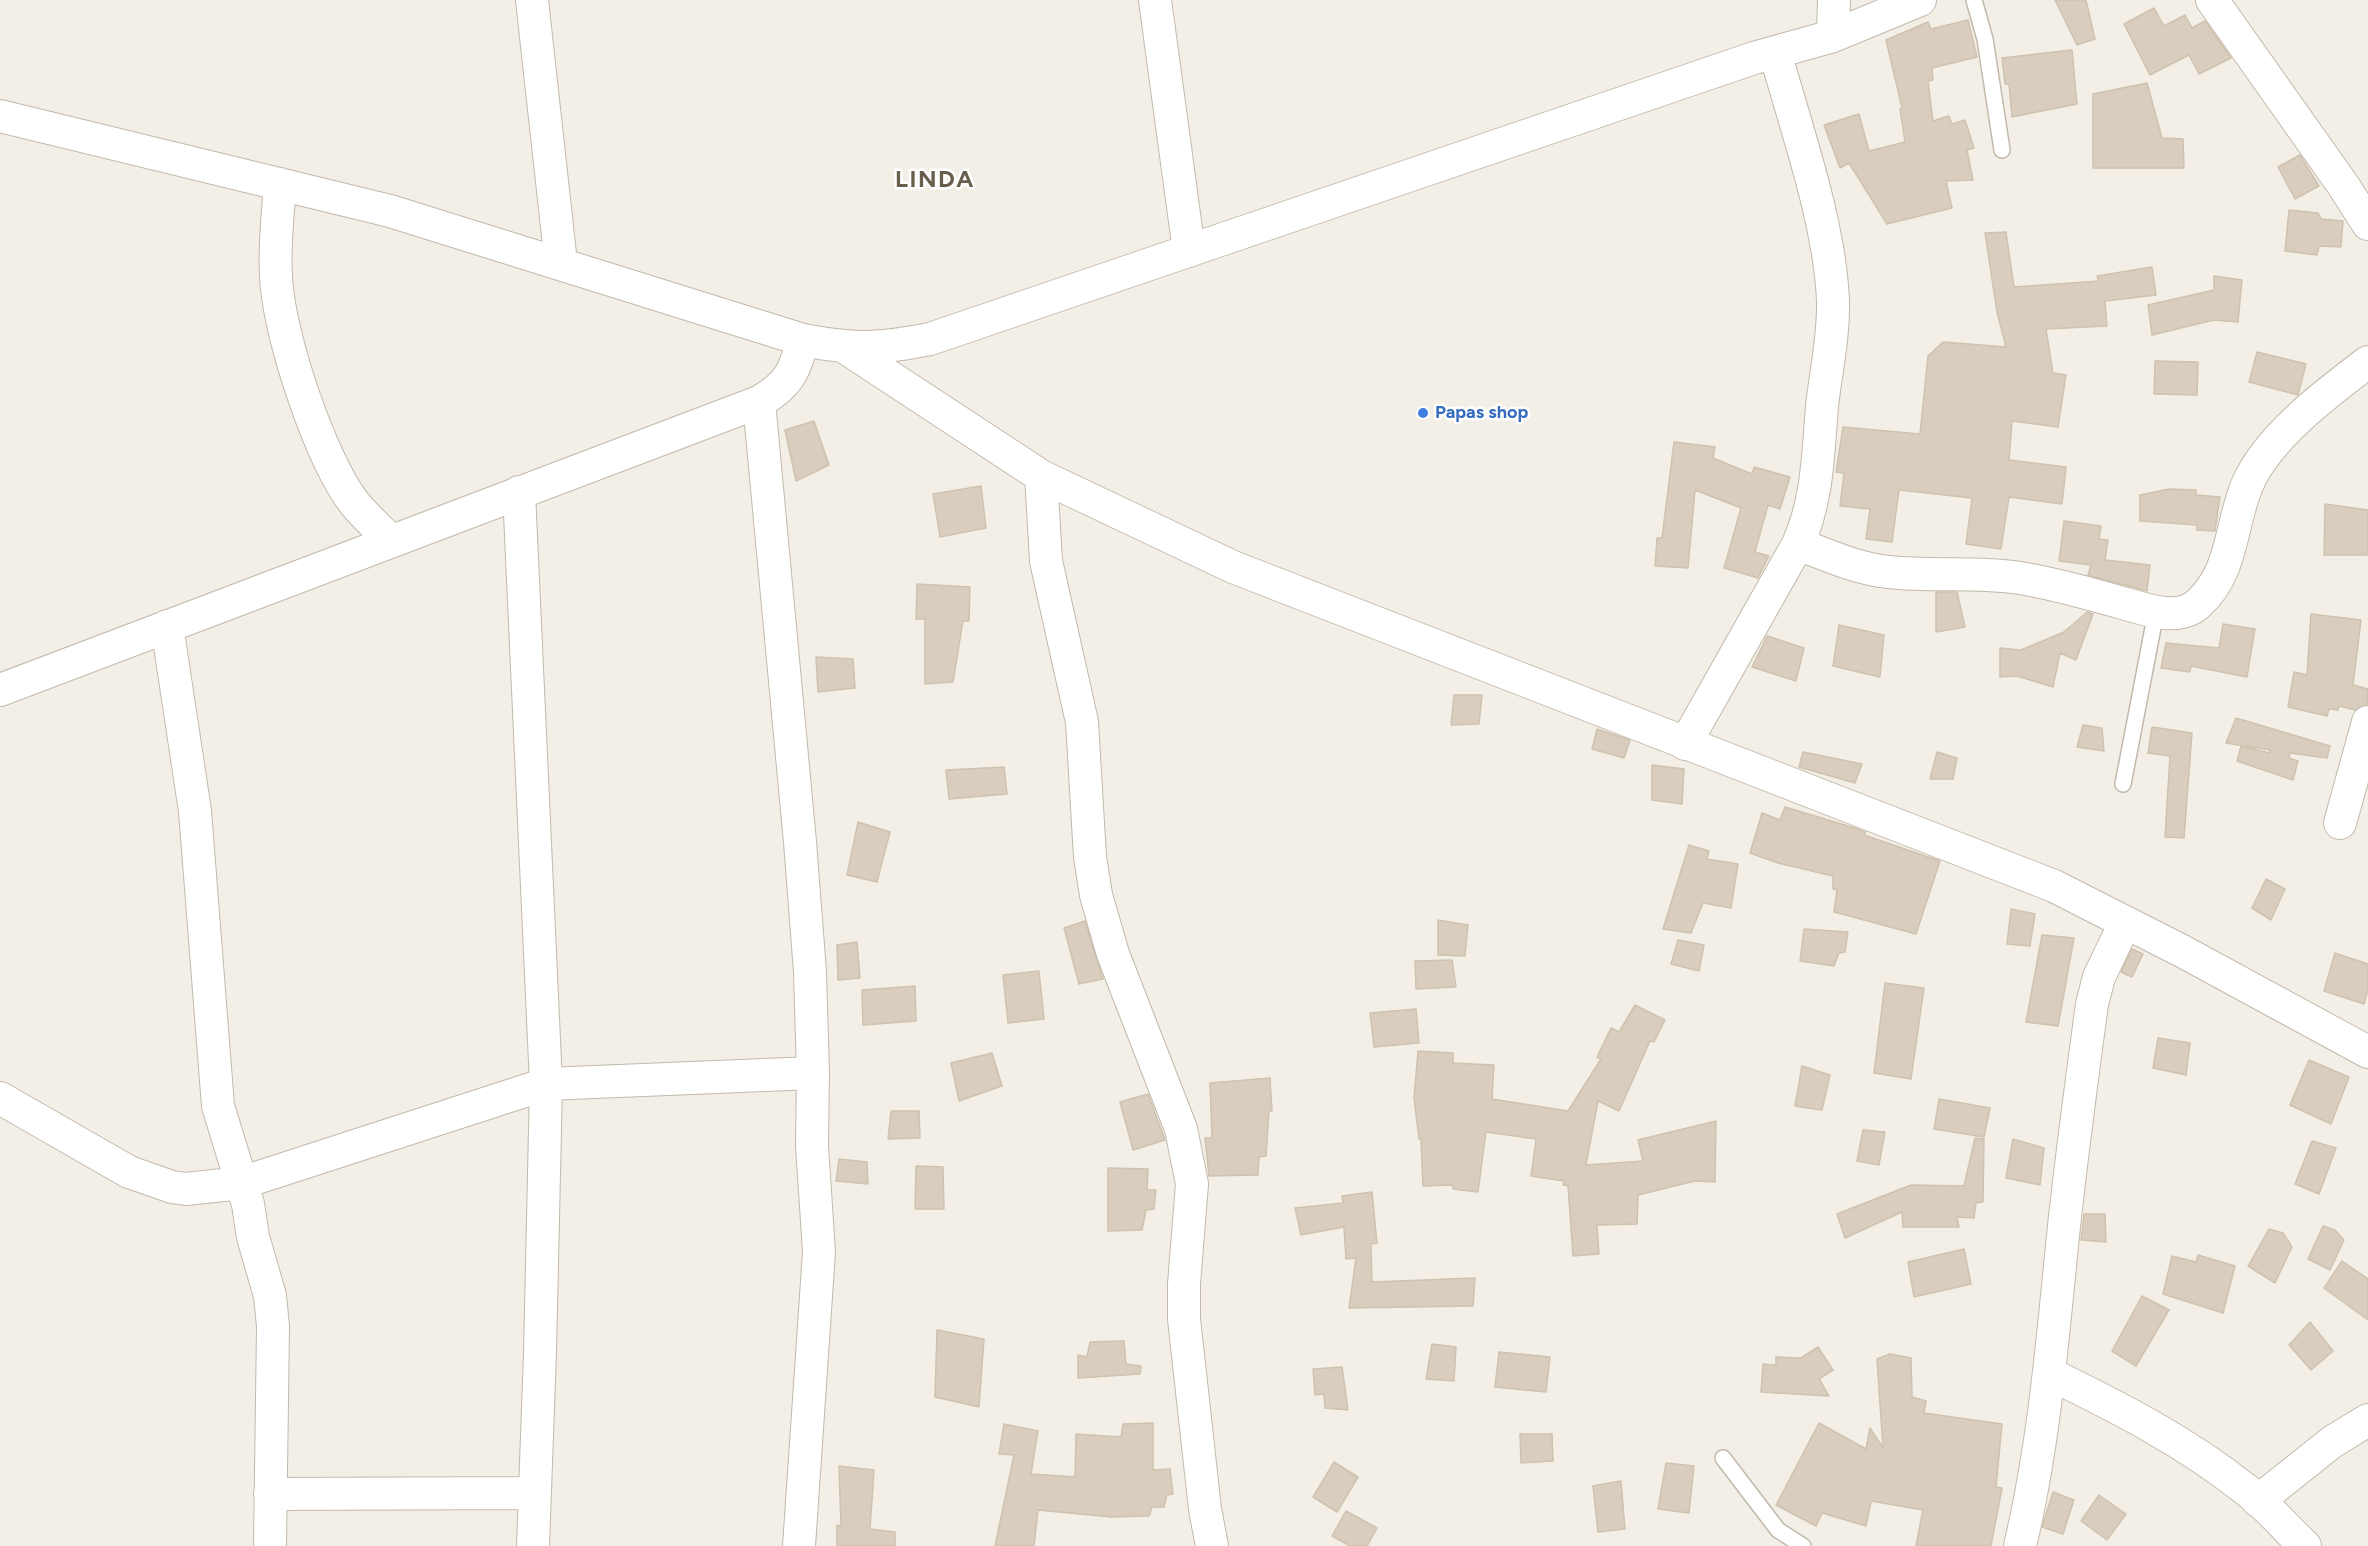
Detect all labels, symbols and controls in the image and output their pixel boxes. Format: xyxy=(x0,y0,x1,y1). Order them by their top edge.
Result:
district label: LINDA xyxy=(895,166,975,194)
place label: Papas shop xyxy=(1435,402,1528,424)
marker: Papas shop xyxy=(1416,406,1430,420)

